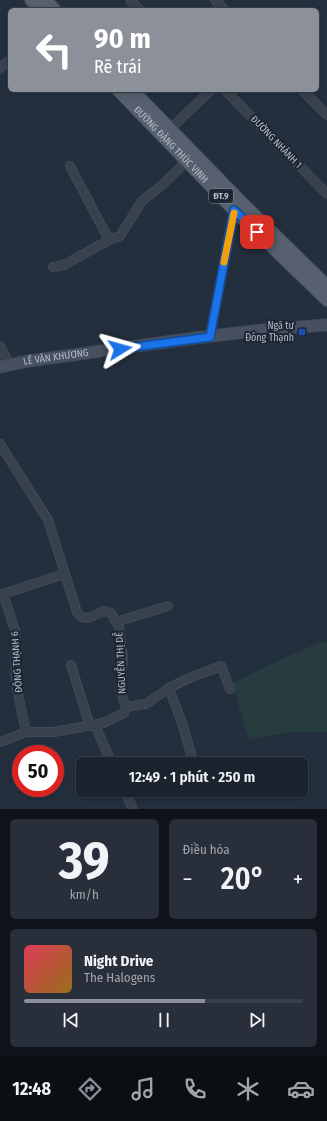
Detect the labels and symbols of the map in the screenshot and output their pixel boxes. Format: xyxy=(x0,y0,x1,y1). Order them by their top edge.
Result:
street label: ĐƯỜNG ĐẶNG THÚC VỊNH xyxy=(131,104,211,185)
street label: ĐƯỜNG NHÁNH 1 xyxy=(248,112,306,171)
road number: ĐT.9 xyxy=(209,189,233,203)
pin xyxy=(240,215,274,249)
place label: Ngã tư Đông Thạnh xyxy=(245,320,294,344)
marker: Ngã tư Đông Thạnh xyxy=(297,327,307,337)
position arrow xyxy=(99,328,141,370)
street label: LÊ VĂN KHƯƠNG xyxy=(22,347,90,368)
street label: ĐÔNG THẠNH 6 xyxy=(7,631,25,693)
street label: NGUYỄN THỊ DỄ xyxy=(111,631,129,694)
speed limit sign: 50 xyxy=(12,745,64,797)

